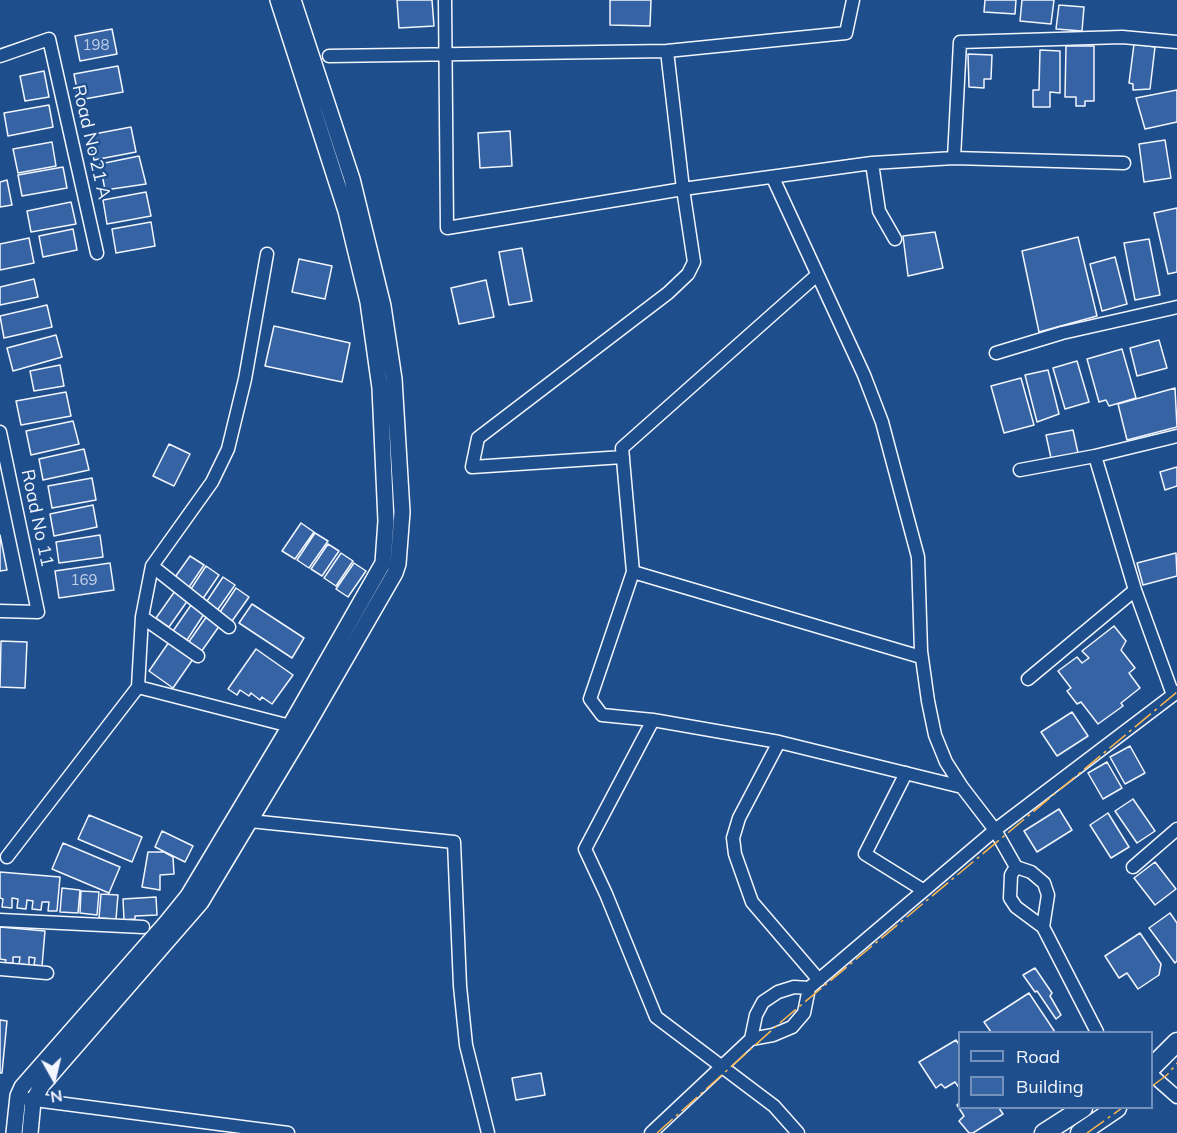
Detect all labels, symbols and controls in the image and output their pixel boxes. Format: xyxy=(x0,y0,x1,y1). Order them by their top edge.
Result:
house number: 198 xyxy=(83,36,109,54)
street label: Road No 21 A xyxy=(67,83,115,201)
street label: Road No 11 xyxy=(16,467,58,569)
house number: 169 xyxy=(71,571,97,589)
legend xyxy=(958,1031,1153,1109)
text: Road xyxy=(1016,1045,1060,1068)
north arrow xyxy=(24,1049,84,1109)
text: Building xyxy=(1016,1075,1084,1098)
text: N xyxy=(49,1086,64,1108)

